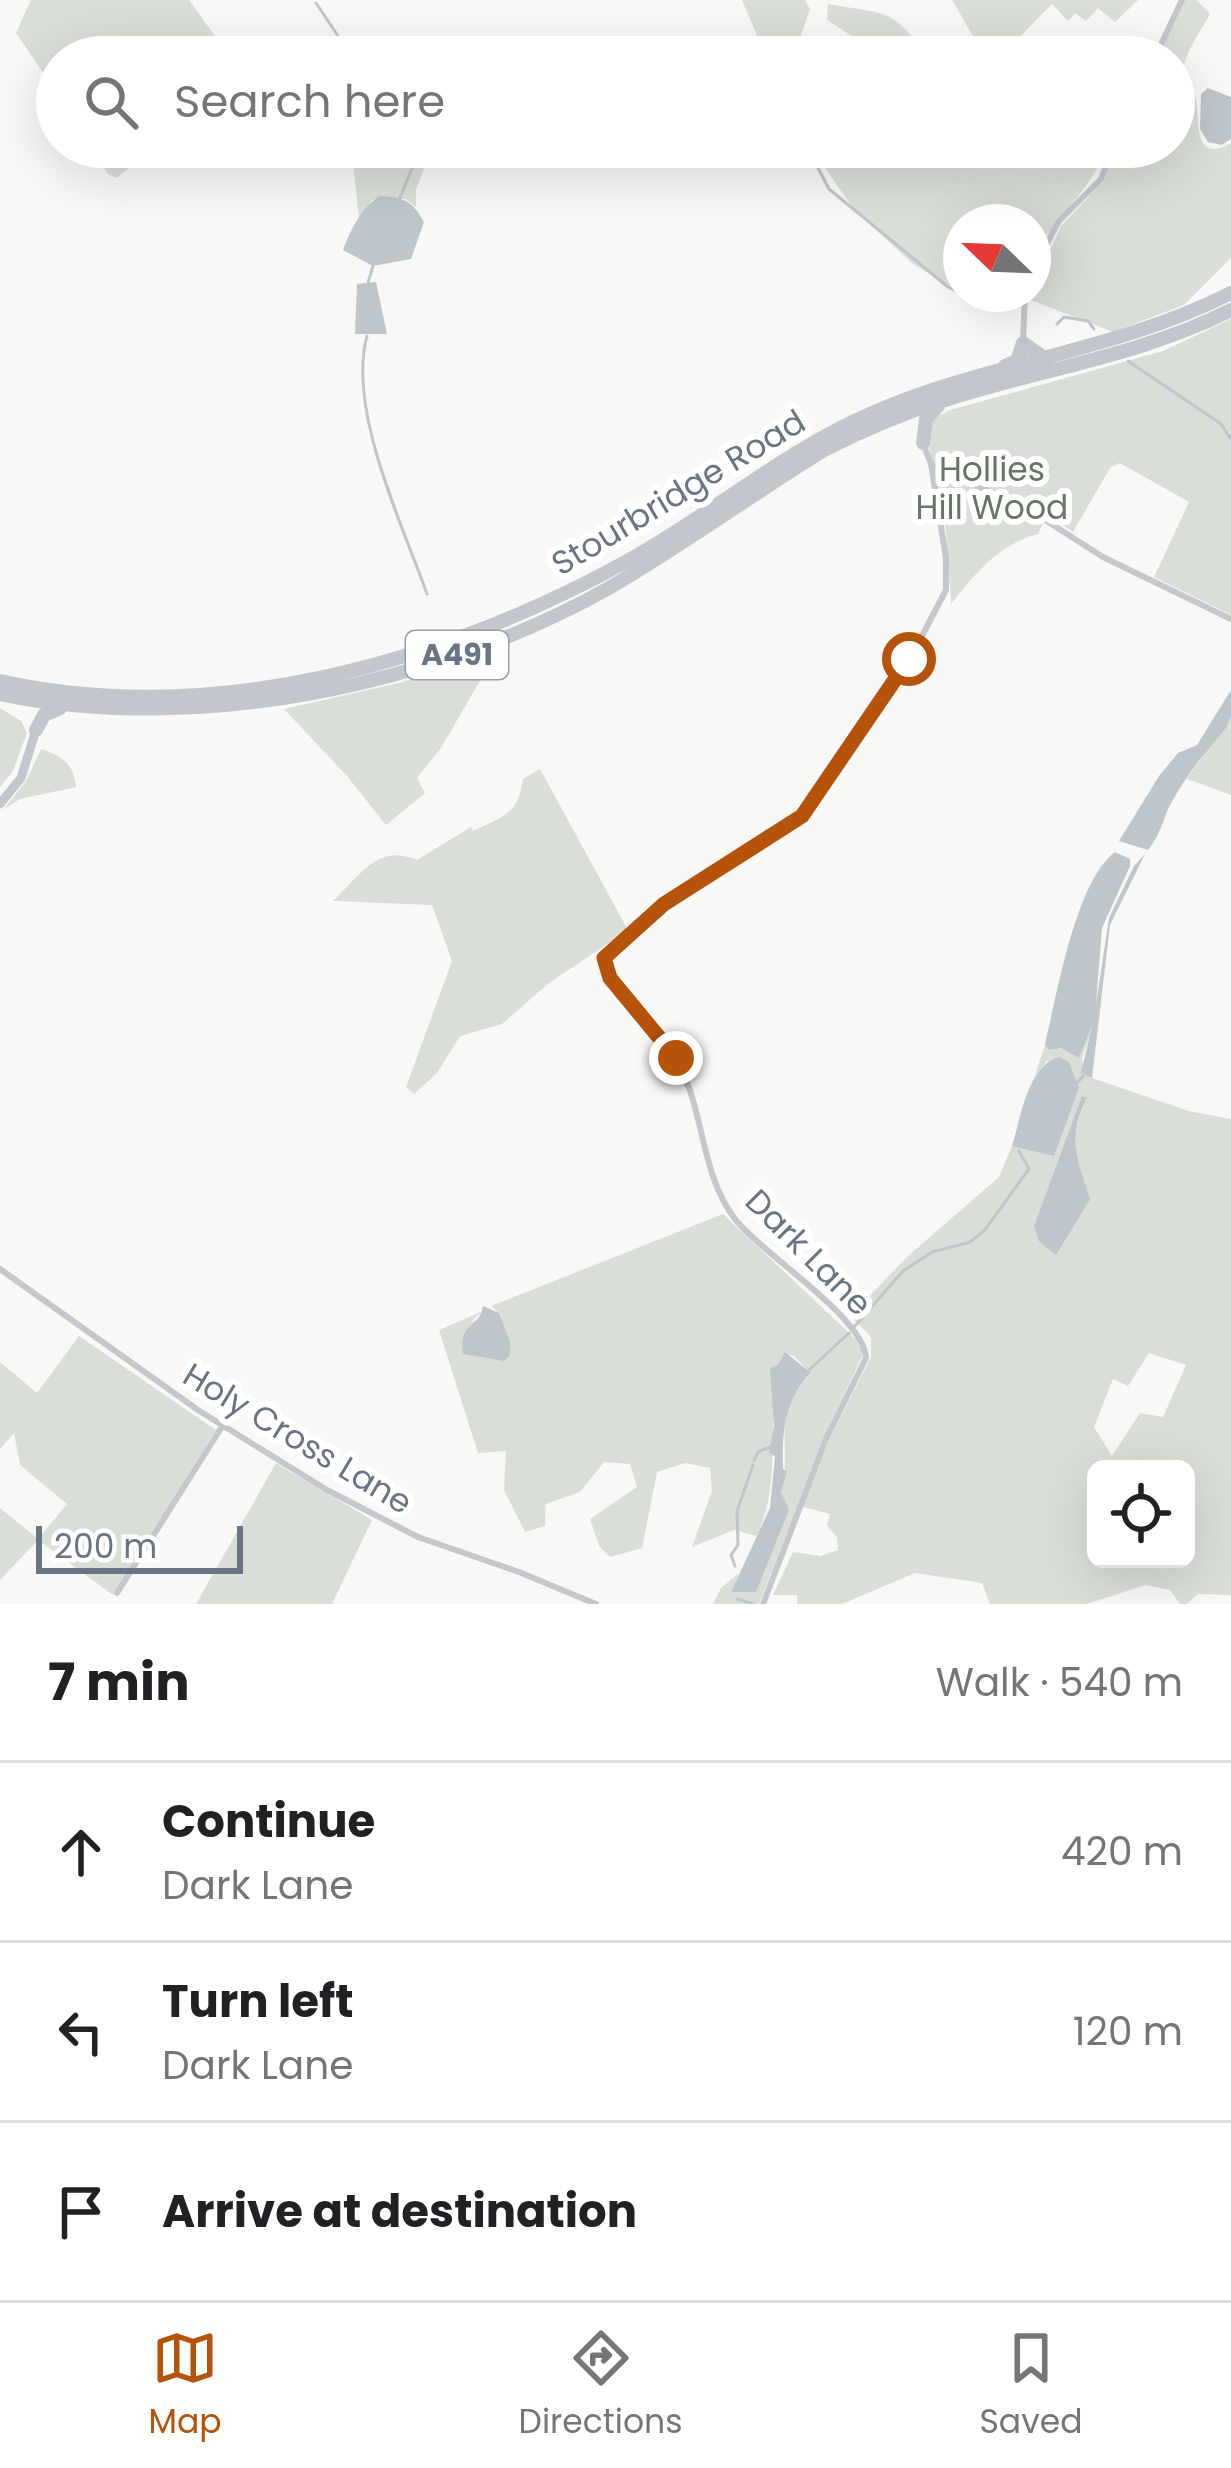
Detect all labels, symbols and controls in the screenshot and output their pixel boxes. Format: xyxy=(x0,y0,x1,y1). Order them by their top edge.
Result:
search box xyxy=(36,36,1195,168)
icon: search xyxy=(78,69,144,135)
text: Search here xyxy=(174,70,445,133)
north arrow xyxy=(943,204,1051,312)
street label: Stourbridge Road xyxy=(543,398,814,587)
park label: Hollies Hill Wood xyxy=(916,446,1068,531)
road number: A491 xyxy=(406,631,508,679)
route start xyxy=(882,632,936,686)
route end xyxy=(649,1031,703,1085)
street label: Dark Lane xyxy=(735,1178,883,1326)
street label: Holy Cross Lane xyxy=(174,1351,421,1525)
map controls xyxy=(1087,1460,1195,1568)
button: locate xyxy=(1087,1460,1195,1568)
scale bar xyxy=(36,1520,243,1573)
text: 200 m xyxy=(54,1523,157,1570)
text: 7 min xyxy=(48,1646,190,1718)
text: Walk · 540 m xyxy=(936,1655,1183,1710)
text: Continue xyxy=(162,1790,375,1853)
icon: ahead xyxy=(48,1819,114,1885)
text: 420 m xyxy=(1061,1824,1183,1879)
text: Dark Lane xyxy=(162,1858,353,1913)
text: Turn left xyxy=(162,1970,354,2033)
icon: left xyxy=(48,1999,114,2065)
text: 120 m xyxy=(1073,2004,1183,2059)
text: Dark Lane xyxy=(162,2038,353,2093)
icon: arrive xyxy=(48,2179,114,2245)
text: Arrive at destination xyxy=(162,2180,637,2243)
tab: Map xyxy=(149,2325,222,2447)
tab: Directions xyxy=(519,2325,682,2447)
tab: Saved xyxy=(980,2325,1082,2447)

